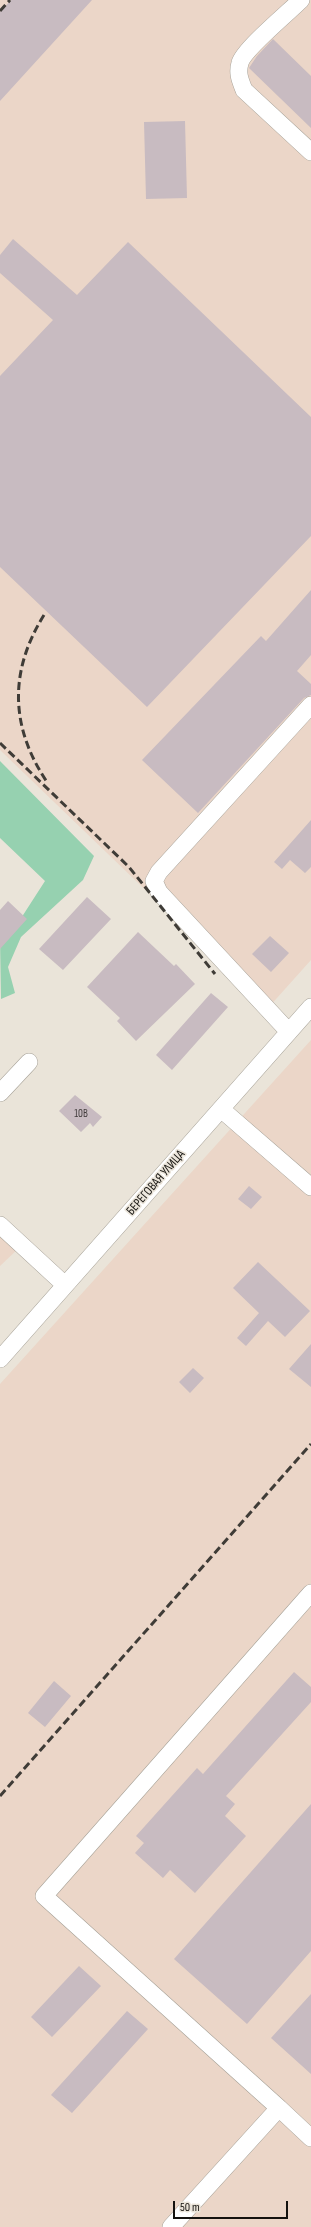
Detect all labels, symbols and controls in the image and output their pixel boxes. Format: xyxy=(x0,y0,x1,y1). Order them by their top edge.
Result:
house number: 10В xyxy=(74,1107,88,1121)
street label: БЕРЕГОВАЯ УЛИЦА xyxy=(123,1147,189,1219)
scale bar xyxy=(175,2193,290,2219)
text: 50 m xyxy=(180,2200,200,2215)

